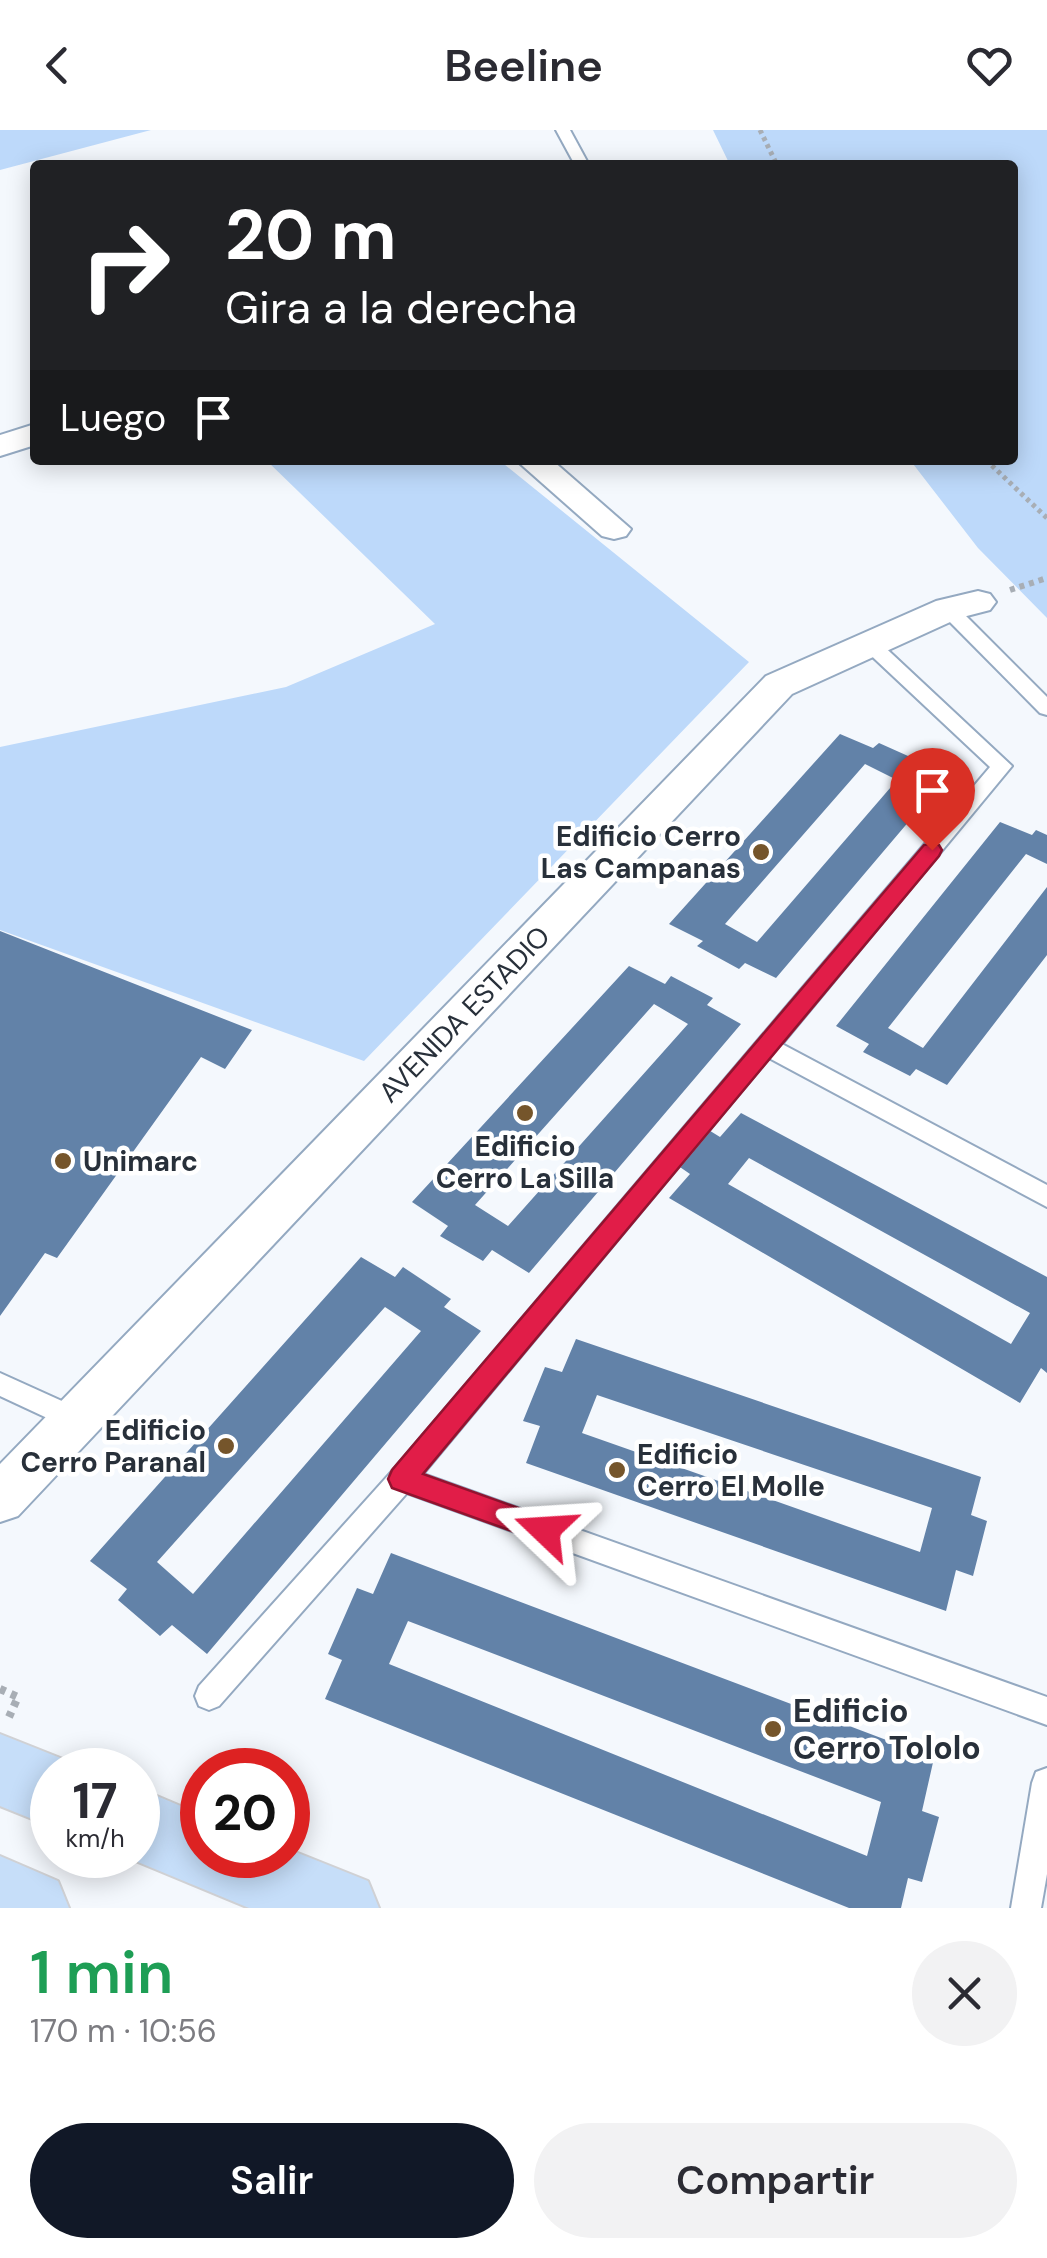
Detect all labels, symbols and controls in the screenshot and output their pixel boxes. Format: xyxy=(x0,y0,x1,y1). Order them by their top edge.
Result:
text: Beeline xyxy=(444,36,603,95)
icon: back xyxy=(30,38,85,93)
icon: heart xyxy=(962,38,1017,93)
text: 20 m xyxy=(225,190,397,281)
icon: right xyxy=(60,200,190,330)
text: Gira a la derecha xyxy=(225,278,577,337)
icon: arrive xyxy=(186,390,241,445)
text: Luego xyxy=(60,393,166,443)
pin xyxy=(890,748,975,851)
icon: arrive xyxy=(905,763,960,818)
place label: Edificio Cerro Las Campanas xyxy=(541,818,741,887)
marker: Edificio Cerro Las Campanas xyxy=(750,841,772,863)
street label: AVENIDA ESTADIO xyxy=(371,918,558,1110)
marker: Edificio Cerro La Silla xyxy=(514,1102,536,1124)
place label: Edificio Cerro La Silla xyxy=(436,1128,614,1197)
place label: Unimarc xyxy=(83,1143,198,1180)
marker: Unimarc xyxy=(52,1150,74,1172)
place label: Edificio Cerro Paranal xyxy=(20,1412,206,1481)
marker: Edificio Cerro Paranal xyxy=(215,1435,237,1457)
place label: Edificio Cerro El Molle xyxy=(637,1436,825,1505)
marker: Edificio Cerro El Molle xyxy=(606,1459,628,1481)
position arrow xyxy=(493,1478,597,1582)
place label: Edificio Cerro Tololo xyxy=(793,1690,981,1769)
marker: Edificio Cerro Tololo xyxy=(762,1718,784,1740)
speed limit sign: 20 xyxy=(180,1748,310,1878)
text: 17 xyxy=(72,1768,118,1834)
text: km/h xyxy=(65,1822,125,1855)
text: 1 min xyxy=(30,1933,173,2012)
button: close xyxy=(912,1941,1017,2046)
text: 170 m · 10:56 xyxy=(30,2010,217,2052)
button: Salir xyxy=(30,2123,514,2238)
button: Compartir xyxy=(534,2123,1017,2238)

